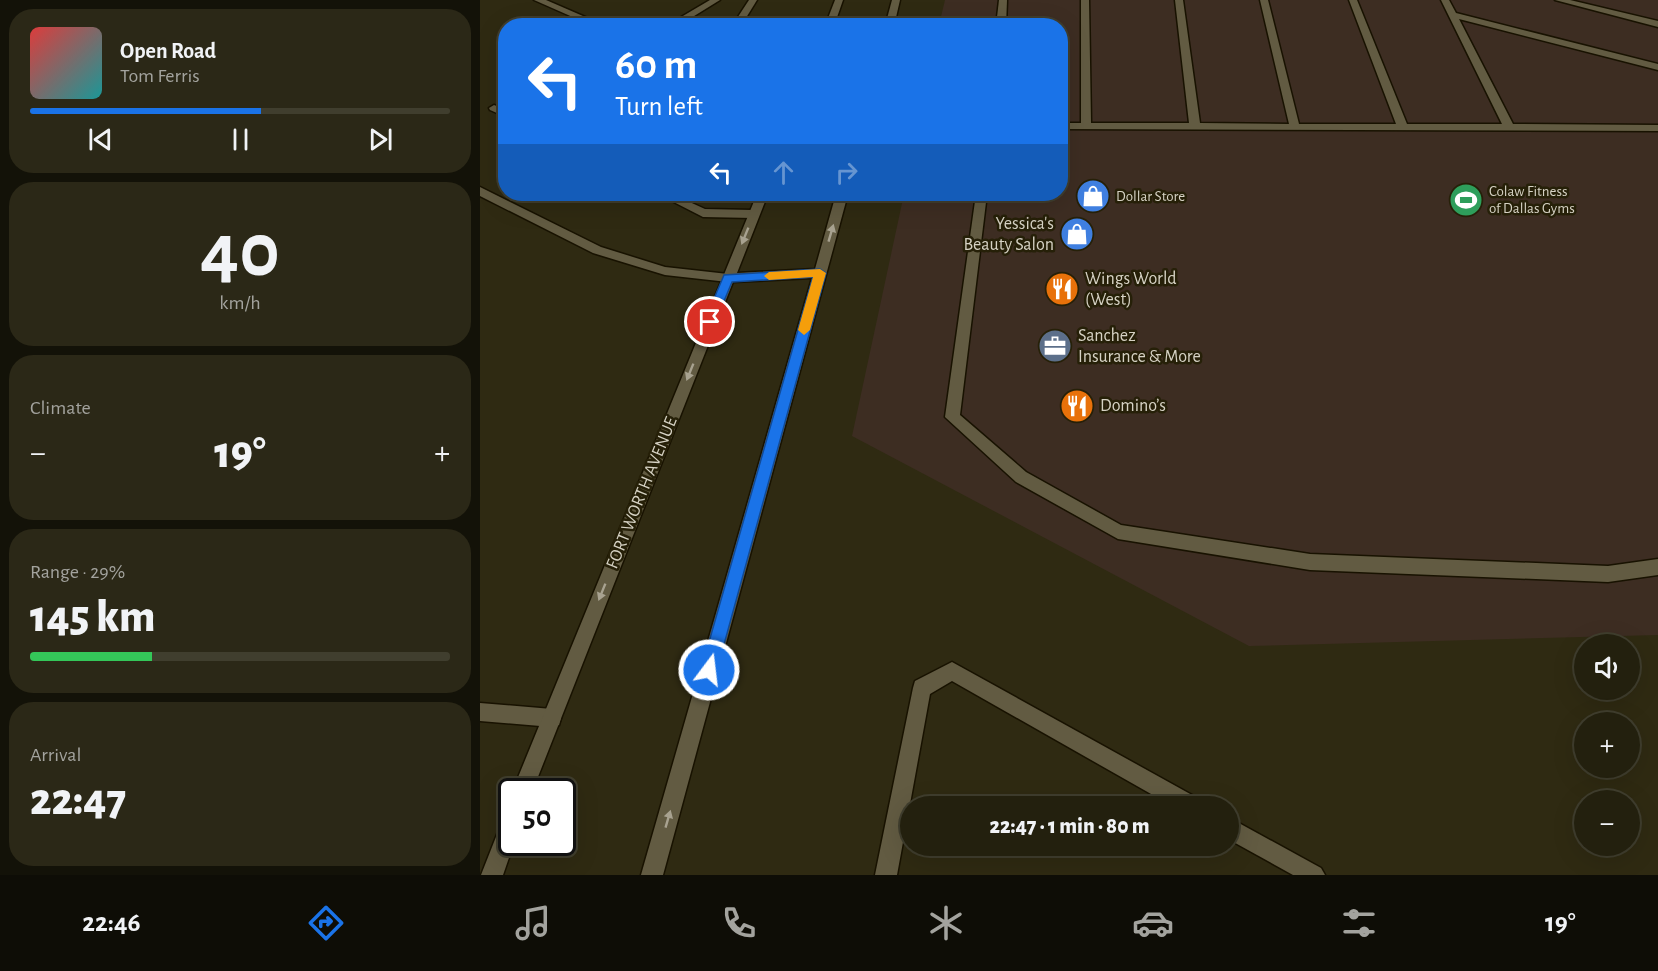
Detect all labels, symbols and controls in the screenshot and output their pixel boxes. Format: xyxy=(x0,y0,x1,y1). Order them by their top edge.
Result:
text: Open Road xyxy=(120,40,216,62)
icon: left xyxy=(516,42,594,120)
text: 60 m xyxy=(615,44,697,86)
text: Tom Ferris xyxy=(120,66,200,86)
text: Turn left xyxy=(615,93,703,120)
icon: previous xyxy=(84,123,117,156)
icon: pause xyxy=(224,123,257,156)
icon: next xyxy=(364,123,397,156)
icon: left xyxy=(704,156,737,189)
icon: ahead xyxy=(767,156,800,189)
icon: right xyxy=(830,156,863,189)
shop icon: Dollar Store xyxy=(1075,178,1111,214)
sports icon: Colaw Fitness of Dallas Gyms xyxy=(1448,182,1484,218)
place label: Colaw Fitness of Dallas Gyms xyxy=(1489,184,1575,216)
place label: Dollar Store xyxy=(1116,189,1185,204)
text: 40 xyxy=(200,213,280,291)
place label: Yessica's Beauty Salon xyxy=(963,215,1054,254)
shop icon: Yessica's Beauty Salon xyxy=(1059,216,1095,252)
one-way arrow xyxy=(827,224,836,242)
one-way arrow xyxy=(739,227,749,245)
place label: Wings World (West) xyxy=(1085,270,1177,309)
restaurant icon: Wings World (West) xyxy=(1044,271,1080,307)
text: km/h xyxy=(219,293,261,313)
pin xyxy=(684,296,735,347)
icon: arrive xyxy=(693,305,726,338)
place label: Sanchez Insurance & More xyxy=(1078,327,1201,366)
office icon: Sanchez Insurance & More xyxy=(1037,328,1073,364)
one-way arrow xyxy=(685,363,695,381)
restaurant icon: Domino’s xyxy=(1059,388,1095,424)
place label: Domino’s xyxy=(1100,397,1166,415)
text: Climate xyxy=(30,398,91,418)
street label: FORT WORTH AVENUE xyxy=(603,414,681,572)
text: 19° xyxy=(214,431,266,476)
text: − xyxy=(30,437,46,470)
text: + xyxy=(434,437,450,470)
text: Range · 29% xyxy=(30,562,125,582)
one-way arrow xyxy=(597,583,607,601)
text: 145 km xyxy=(30,595,155,640)
map controls xyxy=(1574,634,1640,856)
button: sound xyxy=(1574,634,1640,700)
position arrow xyxy=(677,638,741,702)
button: + xyxy=(1574,712,1640,778)
text: Arrival xyxy=(30,745,81,765)
text: 22:47 xyxy=(30,778,126,823)
speed limit sign: 50 xyxy=(498,778,576,856)
button: − xyxy=(1574,790,1640,856)
one-way arrow xyxy=(663,810,673,828)
text: 22:47 · 1 min · 80 m xyxy=(989,815,1150,837)
icon: directions xyxy=(305,902,347,944)
icon: music xyxy=(512,902,554,944)
icon: phone xyxy=(718,902,760,944)
icon: climate xyxy=(925,902,967,944)
icon: car xyxy=(1132,902,1174,944)
icon: filters xyxy=(1338,902,1380,944)
text: 22:46 xyxy=(82,909,141,936)
text: 19° xyxy=(1545,909,1576,936)

